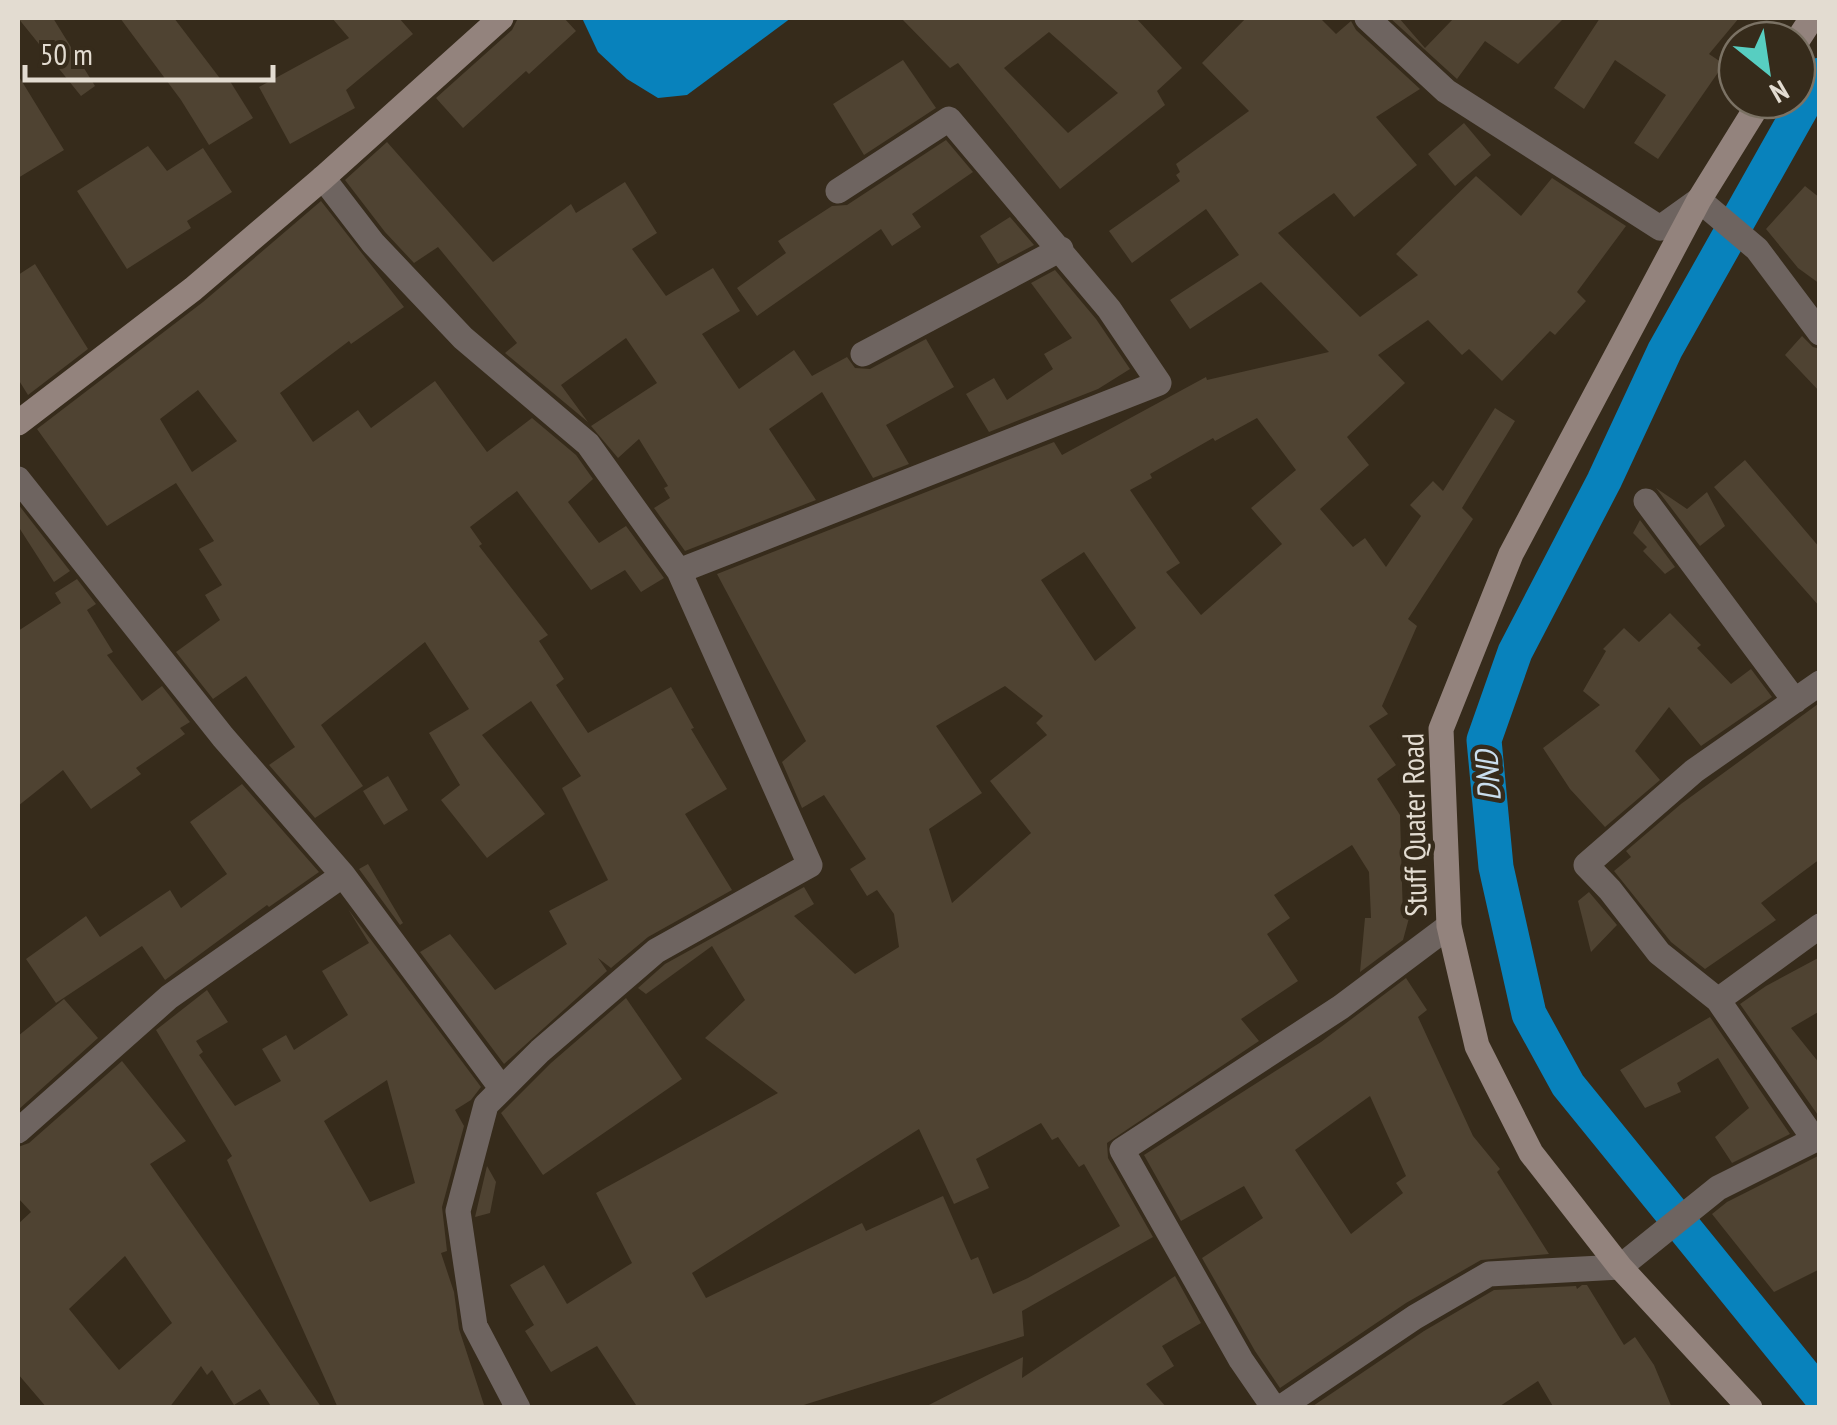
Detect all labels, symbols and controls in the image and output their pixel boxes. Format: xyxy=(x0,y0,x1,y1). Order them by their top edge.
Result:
scale bar xyxy=(25,20,272,82)
north arrow xyxy=(1717,20,1817,120)
text: 50 m xyxy=(40,34,93,73)
text: N xyxy=(1764,72,1796,112)
street label: Stuff Quater Road xyxy=(1392,733,1435,917)
water label: DND xyxy=(1464,746,1510,803)

